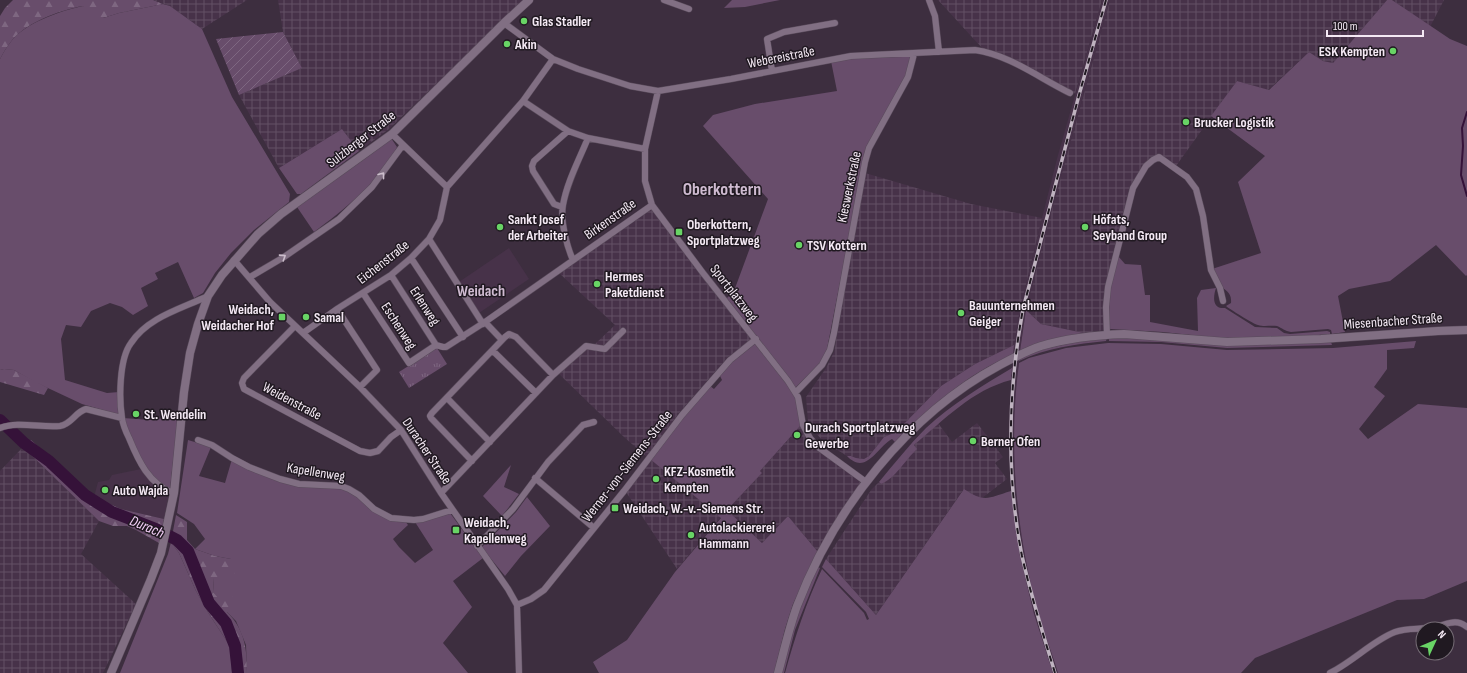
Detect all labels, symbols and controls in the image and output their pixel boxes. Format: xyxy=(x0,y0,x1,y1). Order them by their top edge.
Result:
scale bar xyxy=(1327,12,1423,38)
place label: Glas Stadler xyxy=(532,13,592,30)
marker: Glas Stadler xyxy=(519,16,529,26)
text: 100 m xyxy=(1333,19,1358,34)
place label: Akin xyxy=(514,36,537,53)
marker: Akin xyxy=(502,39,512,49)
street label: Webereistraße xyxy=(746,42,816,72)
place label: ESK Kempten xyxy=(1319,43,1385,60)
marker: ESK Kempten xyxy=(1388,46,1398,56)
street label: Sulzberger Straße xyxy=(323,107,399,171)
place label: Brucker Logistik xyxy=(1194,114,1274,131)
marker: Brucker Logistik xyxy=(1181,117,1191,127)
street label: Kieswerkstraße xyxy=(833,150,865,224)
one-way arrow xyxy=(378,172,385,179)
district label: Oberkottern xyxy=(683,179,761,200)
street label: Birkenstraße xyxy=(581,195,639,243)
place label: Sankt Josef der Arbeiter xyxy=(508,211,568,244)
place label: Höfats, Seyband Group xyxy=(1093,211,1167,244)
place label: Oberkottern, Sportplatzweg xyxy=(687,216,760,249)
marker: Sankt Josef der Arbeiter xyxy=(495,222,505,232)
marker: Höfats, Seyband Group xyxy=(1080,222,1090,232)
marker: Oberkottern, Sportplatzweg xyxy=(674,227,684,237)
street label: Eichenstraße xyxy=(354,236,412,288)
place label: TSV Kottern xyxy=(807,237,867,254)
marker: TSV Kottern xyxy=(794,240,804,250)
one-way arrow xyxy=(279,255,286,262)
street label: Sportplatzweg xyxy=(706,261,762,325)
place label: Hermes Paketdienst xyxy=(605,268,665,301)
marker: Hermes Paketdienst xyxy=(592,279,602,289)
district label: Weidach xyxy=(457,282,505,301)
street label: Erlenweg xyxy=(406,283,444,329)
place label: Bauunternehmen Geiger xyxy=(969,297,1055,330)
street label: Eschenweg xyxy=(377,299,421,353)
place label: Weidach, Weidacher Hof xyxy=(201,301,275,334)
marker: Bauunternehmen Geiger xyxy=(956,308,966,318)
place label: Samal xyxy=(314,309,344,326)
street label: Miesenbacher Straße xyxy=(1343,309,1443,333)
marker: Weidach, Weidacher Hof xyxy=(277,312,287,322)
marker: Samal xyxy=(301,312,311,322)
street label: Weidenstraße xyxy=(260,378,324,424)
place label: St. Wendelin xyxy=(144,406,206,423)
street label: Werner-von-Siemens-Straße xyxy=(578,407,676,525)
marker: St. Wendelin xyxy=(131,409,141,419)
street label: Duracher Straße xyxy=(399,415,455,487)
place label: Durach Sportplatzweg Gewerbe xyxy=(805,419,915,452)
marker: Durach Sportplatzweg Gewerbe xyxy=(792,430,802,440)
place label: Berner Ofen xyxy=(981,433,1040,450)
marker: Berner Ofen xyxy=(968,436,978,446)
street label: Kapellenweg xyxy=(286,459,347,485)
place label: KFZ-Kosmetik Kempten xyxy=(664,463,734,496)
marker: KFZ-Kosmetik Kempten xyxy=(651,474,661,484)
place label: Auto Wajda xyxy=(112,482,169,499)
marker: Auto Wajda xyxy=(100,485,110,495)
place label: Weidach, W.-v.-Siemens Str. xyxy=(623,500,763,517)
marker: Weidach, W.-v.-Siemens Str. xyxy=(610,503,620,513)
water label: Durach xyxy=(127,511,167,543)
place label: Weidach, Kapellenweg xyxy=(464,514,527,547)
place label: Autolackiererei Hammann xyxy=(698,519,775,552)
marker: Weidach, Kapellenweg xyxy=(451,525,461,535)
marker: Autolackiererei Hammann xyxy=(686,530,696,540)
north arrow xyxy=(1415,621,1455,661)
text: N xyxy=(1435,628,1449,641)

